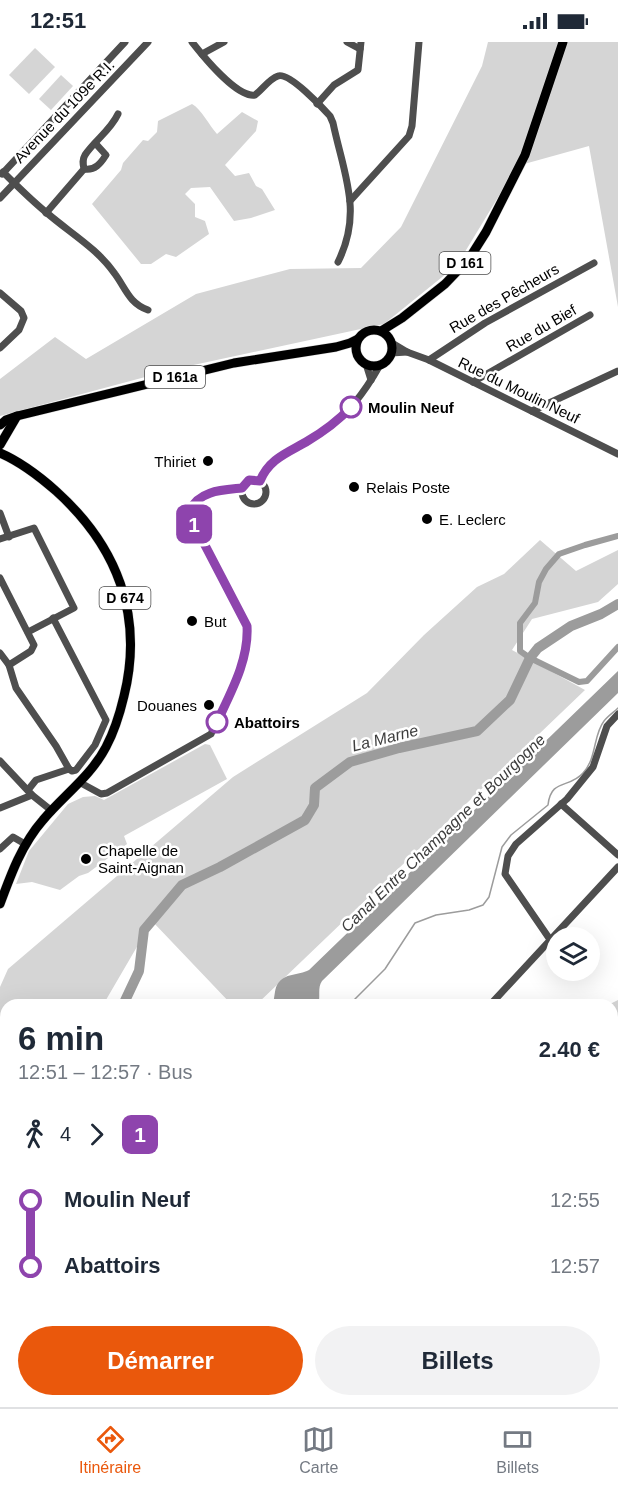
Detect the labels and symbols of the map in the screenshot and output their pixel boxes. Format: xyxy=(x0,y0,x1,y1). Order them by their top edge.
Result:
street label: Avenue du 109e R.I. xyxy=(10,56,118,166)
road number: D 161 xyxy=(440,252,490,274)
street label: Rue des Pêcheurs xyxy=(446,260,562,336)
street label: Rue du Bief xyxy=(503,301,580,355)
street label: Rue du Moulin Neuf xyxy=(456,353,583,427)
road number: D 161a xyxy=(145,366,205,388)
marker: Moulin Neuf xyxy=(340,396,362,418)
place label: Moulin Neuf xyxy=(368,399,455,416)
place label: Thiriet xyxy=(154,453,197,470)
marker: Thiriet xyxy=(201,454,215,468)
place label: Relais Poste xyxy=(366,479,450,496)
marker: Relais Poste xyxy=(347,480,361,494)
line badge: 1 xyxy=(174,504,214,544)
place label: E. Leclerc xyxy=(439,511,506,528)
marker: E. Leclerc xyxy=(420,512,434,526)
road number: D 674 xyxy=(100,587,150,609)
place label: But xyxy=(204,613,227,630)
marker: But xyxy=(185,614,199,628)
place label: Douanes xyxy=(137,697,197,714)
marker: Douanes xyxy=(202,698,216,712)
marker: Abattoirs xyxy=(206,711,228,733)
place label: Abattoirs xyxy=(234,714,300,731)
water label: La Marne xyxy=(350,722,420,754)
water label: Canal Entre Champagne et Bourgogne xyxy=(338,731,548,935)
place label: Chapelle de Saint-Aignan xyxy=(98,842,184,876)
marker: Chapelle de Saint-Aignan xyxy=(79,852,93,866)

